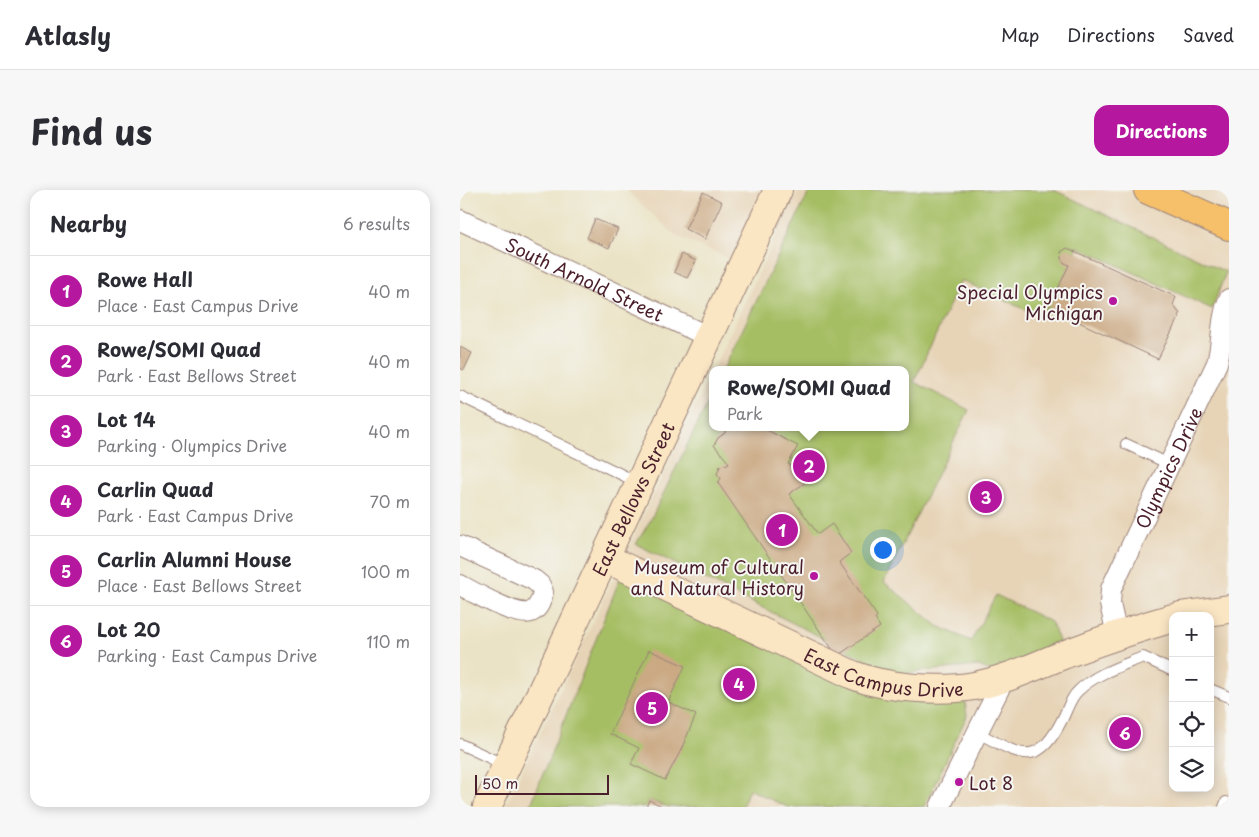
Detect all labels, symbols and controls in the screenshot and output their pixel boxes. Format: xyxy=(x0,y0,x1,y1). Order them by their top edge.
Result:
text: Atlasly xyxy=(25,17,111,53)
text: Map xyxy=(1001,21,1039,48)
text: Directions xyxy=(1067,21,1155,48)
text: Saved xyxy=(1183,21,1234,48)
text: Find us xyxy=(30,104,152,157)
button: Directions xyxy=(1094,105,1229,156)
text: Nearby xyxy=(50,207,127,239)
text: 6 results xyxy=(343,211,410,235)
street label: South Arnold Street xyxy=(502,230,668,327)
text: Rowe Hall xyxy=(97,265,193,293)
place label: Special Olympics Michigan xyxy=(957,278,1103,326)
text: 1 xyxy=(62,279,70,303)
text: 40 m xyxy=(368,279,410,303)
text: Place · East Campus Drive xyxy=(97,293,298,317)
marker: Special Olympics Michigan xyxy=(1107,295,1119,307)
text: Rowe/SOMI Quad xyxy=(97,335,261,363)
text: 2 xyxy=(60,349,72,373)
text: 40 m xyxy=(368,349,410,373)
text: Park · East Bellows Street xyxy=(97,363,297,387)
popup xyxy=(709,366,909,431)
text: Rowe/SOMI Quad xyxy=(727,373,891,401)
text: Park xyxy=(727,401,763,425)
street label: Olympics Drive xyxy=(1128,402,1208,533)
text: Lot 14 xyxy=(97,405,156,433)
street label: East Bellows Street xyxy=(585,417,680,580)
text: 3 xyxy=(61,419,71,443)
text: 40 m xyxy=(368,419,410,443)
text: Parking · Olympics Drive xyxy=(97,433,287,457)
pin: 2 xyxy=(793,447,825,485)
text: Carlin Quad xyxy=(97,475,214,503)
pin: 3 xyxy=(970,478,1002,516)
text: 4 xyxy=(61,489,71,513)
text: 70 m xyxy=(370,489,410,513)
text: Park · East Campus Drive xyxy=(97,503,294,527)
pin: 1 xyxy=(766,511,798,549)
your location xyxy=(870,537,896,563)
text: Carlin Alumni House xyxy=(97,545,292,573)
place label: Museum of Cultural and Natural History xyxy=(630,553,804,601)
text: 5 xyxy=(61,559,71,583)
text: 100 m xyxy=(361,559,410,583)
marker: Museum of Cultural and Natural History xyxy=(808,570,820,582)
text: Place · East Bellows Street xyxy=(97,573,302,597)
map controls xyxy=(1169,612,1214,792)
button: + xyxy=(1169,612,1214,657)
text: Lot 20 xyxy=(97,615,160,643)
text: 6 xyxy=(60,629,72,653)
text: 110 m xyxy=(367,629,410,653)
street label: East Campus Drive xyxy=(800,640,965,702)
text: Parking · East Campus Drive xyxy=(97,643,317,667)
button: − xyxy=(1169,657,1214,702)
pin: 4 xyxy=(723,665,755,703)
pin: 5 xyxy=(636,689,668,727)
button: locate xyxy=(1169,702,1214,747)
pin: 6 xyxy=(1109,714,1141,752)
button: layers xyxy=(1169,747,1214,792)
place label: Lot 8 xyxy=(969,769,1013,796)
scale bar xyxy=(475,772,609,795)
text: 50 m xyxy=(482,773,518,794)
marker: Lot 8 xyxy=(953,776,965,788)

